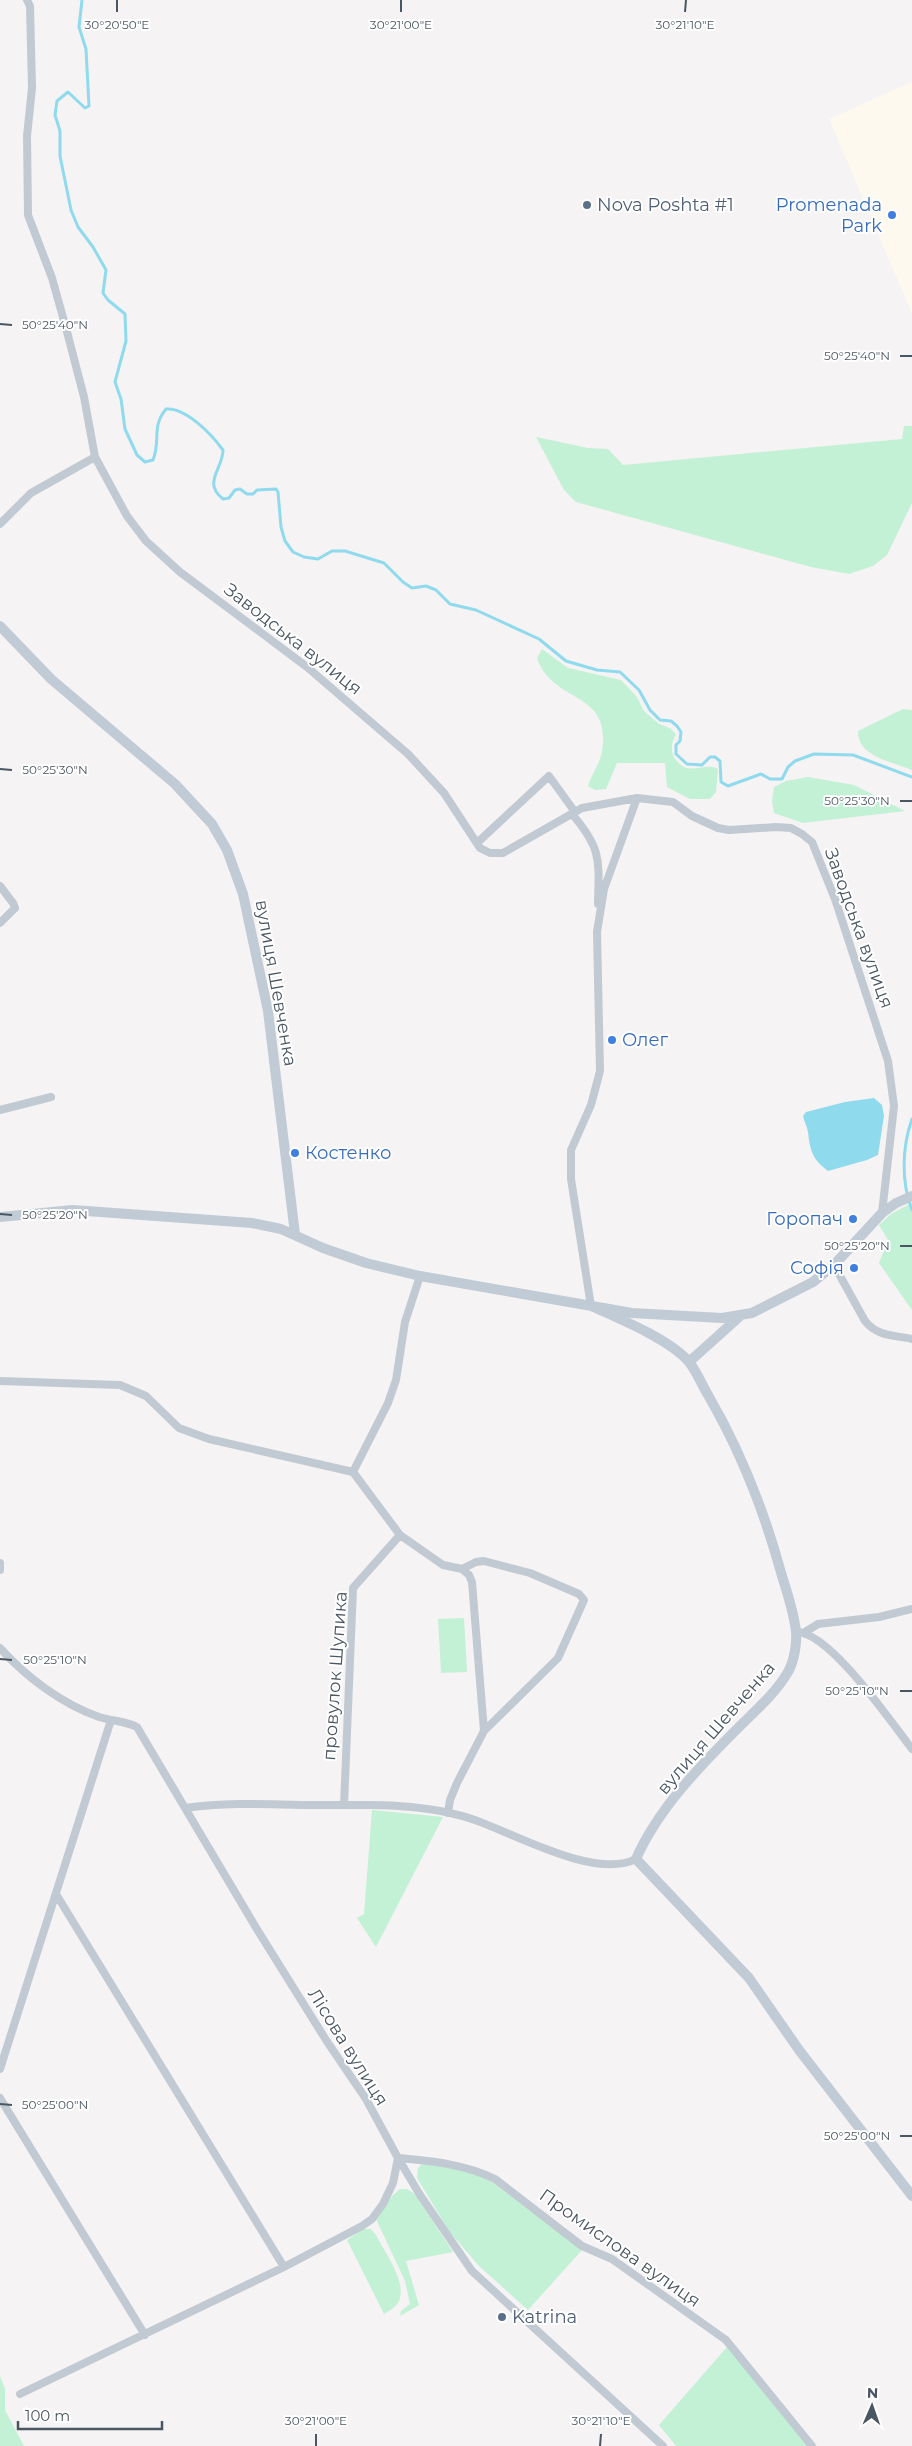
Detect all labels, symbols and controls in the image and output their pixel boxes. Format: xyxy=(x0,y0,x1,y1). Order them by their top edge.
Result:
text: 30°20'50"E xyxy=(85,17,149,32)
text: 30°21'00"E xyxy=(370,17,432,32)
text: 30°21'10"E xyxy=(655,17,715,32)
place label: Nova Poshta #1 xyxy=(597,194,734,216)
place label: Promenada Park xyxy=(776,194,882,237)
marker: Nova Poshta #1 xyxy=(581,199,593,211)
marker: Promenada Park xyxy=(886,209,898,221)
text: 50°25'40"N xyxy=(22,317,88,332)
text: 50°25'40"N xyxy=(824,348,890,363)
street label: Заводська вулиця xyxy=(220,578,366,700)
text: 50°25'30"N xyxy=(22,762,88,777)
text: 50°25'30"N xyxy=(824,793,890,808)
street label: Заводська вулиця xyxy=(820,845,898,1011)
street label: вулиця Шевченка xyxy=(251,898,301,1068)
place label: Олег xyxy=(622,1029,669,1051)
marker: Олег xyxy=(606,1034,618,1046)
place label: Костенко xyxy=(305,1142,391,1164)
marker: Костенко xyxy=(289,1147,301,1159)
text: 50°25'20"N xyxy=(22,1207,88,1222)
place label: Горопач xyxy=(766,1208,843,1230)
marker: Горопач xyxy=(847,1213,859,1225)
text: 50°25'20"N xyxy=(824,1238,890,1253)
place label: Софія xyxy=(790,1257,844,1279)
marker: Софія xyxy=(848,1262,860,1274)
street label: провулок Шупика xyxy=(318,1591,352,1761)
text: 50°25'10"N xyxy=(23,1652,87,1667)
street label: вулиця Шевченка xyxy=(652,1657,780,1799)
text: 50°25'10"N xyxy=(825,1683,889,1698)
street label: Лісова вулиця xyxy=(303,1984,393,2110)
text: 50°25'00"N xyxy=(22,2097,88,2112)
text: 50°25'00"N xyxy=(824,2128,890,2143)
street label: Промислова вулиця xyxy=(535,2184,705,2312)
place label: Katrina xyxy=(512,2306,577,2328)
marker: Katrina xyxy=(496,2311,508,2323)
north arrow xyxy=(847,2381,897,2431)
text: N xyxy=(866,2384,878,2402)
scale bar xyxy=(18,2398,161,2430)
text: 100 m xyxy=(25,2406,70,2425)
text: 30°21'00"E xyxy=(285,2413,347,2428)
text: 30°21'10"E xyxy=(571,2413,631,2428)

